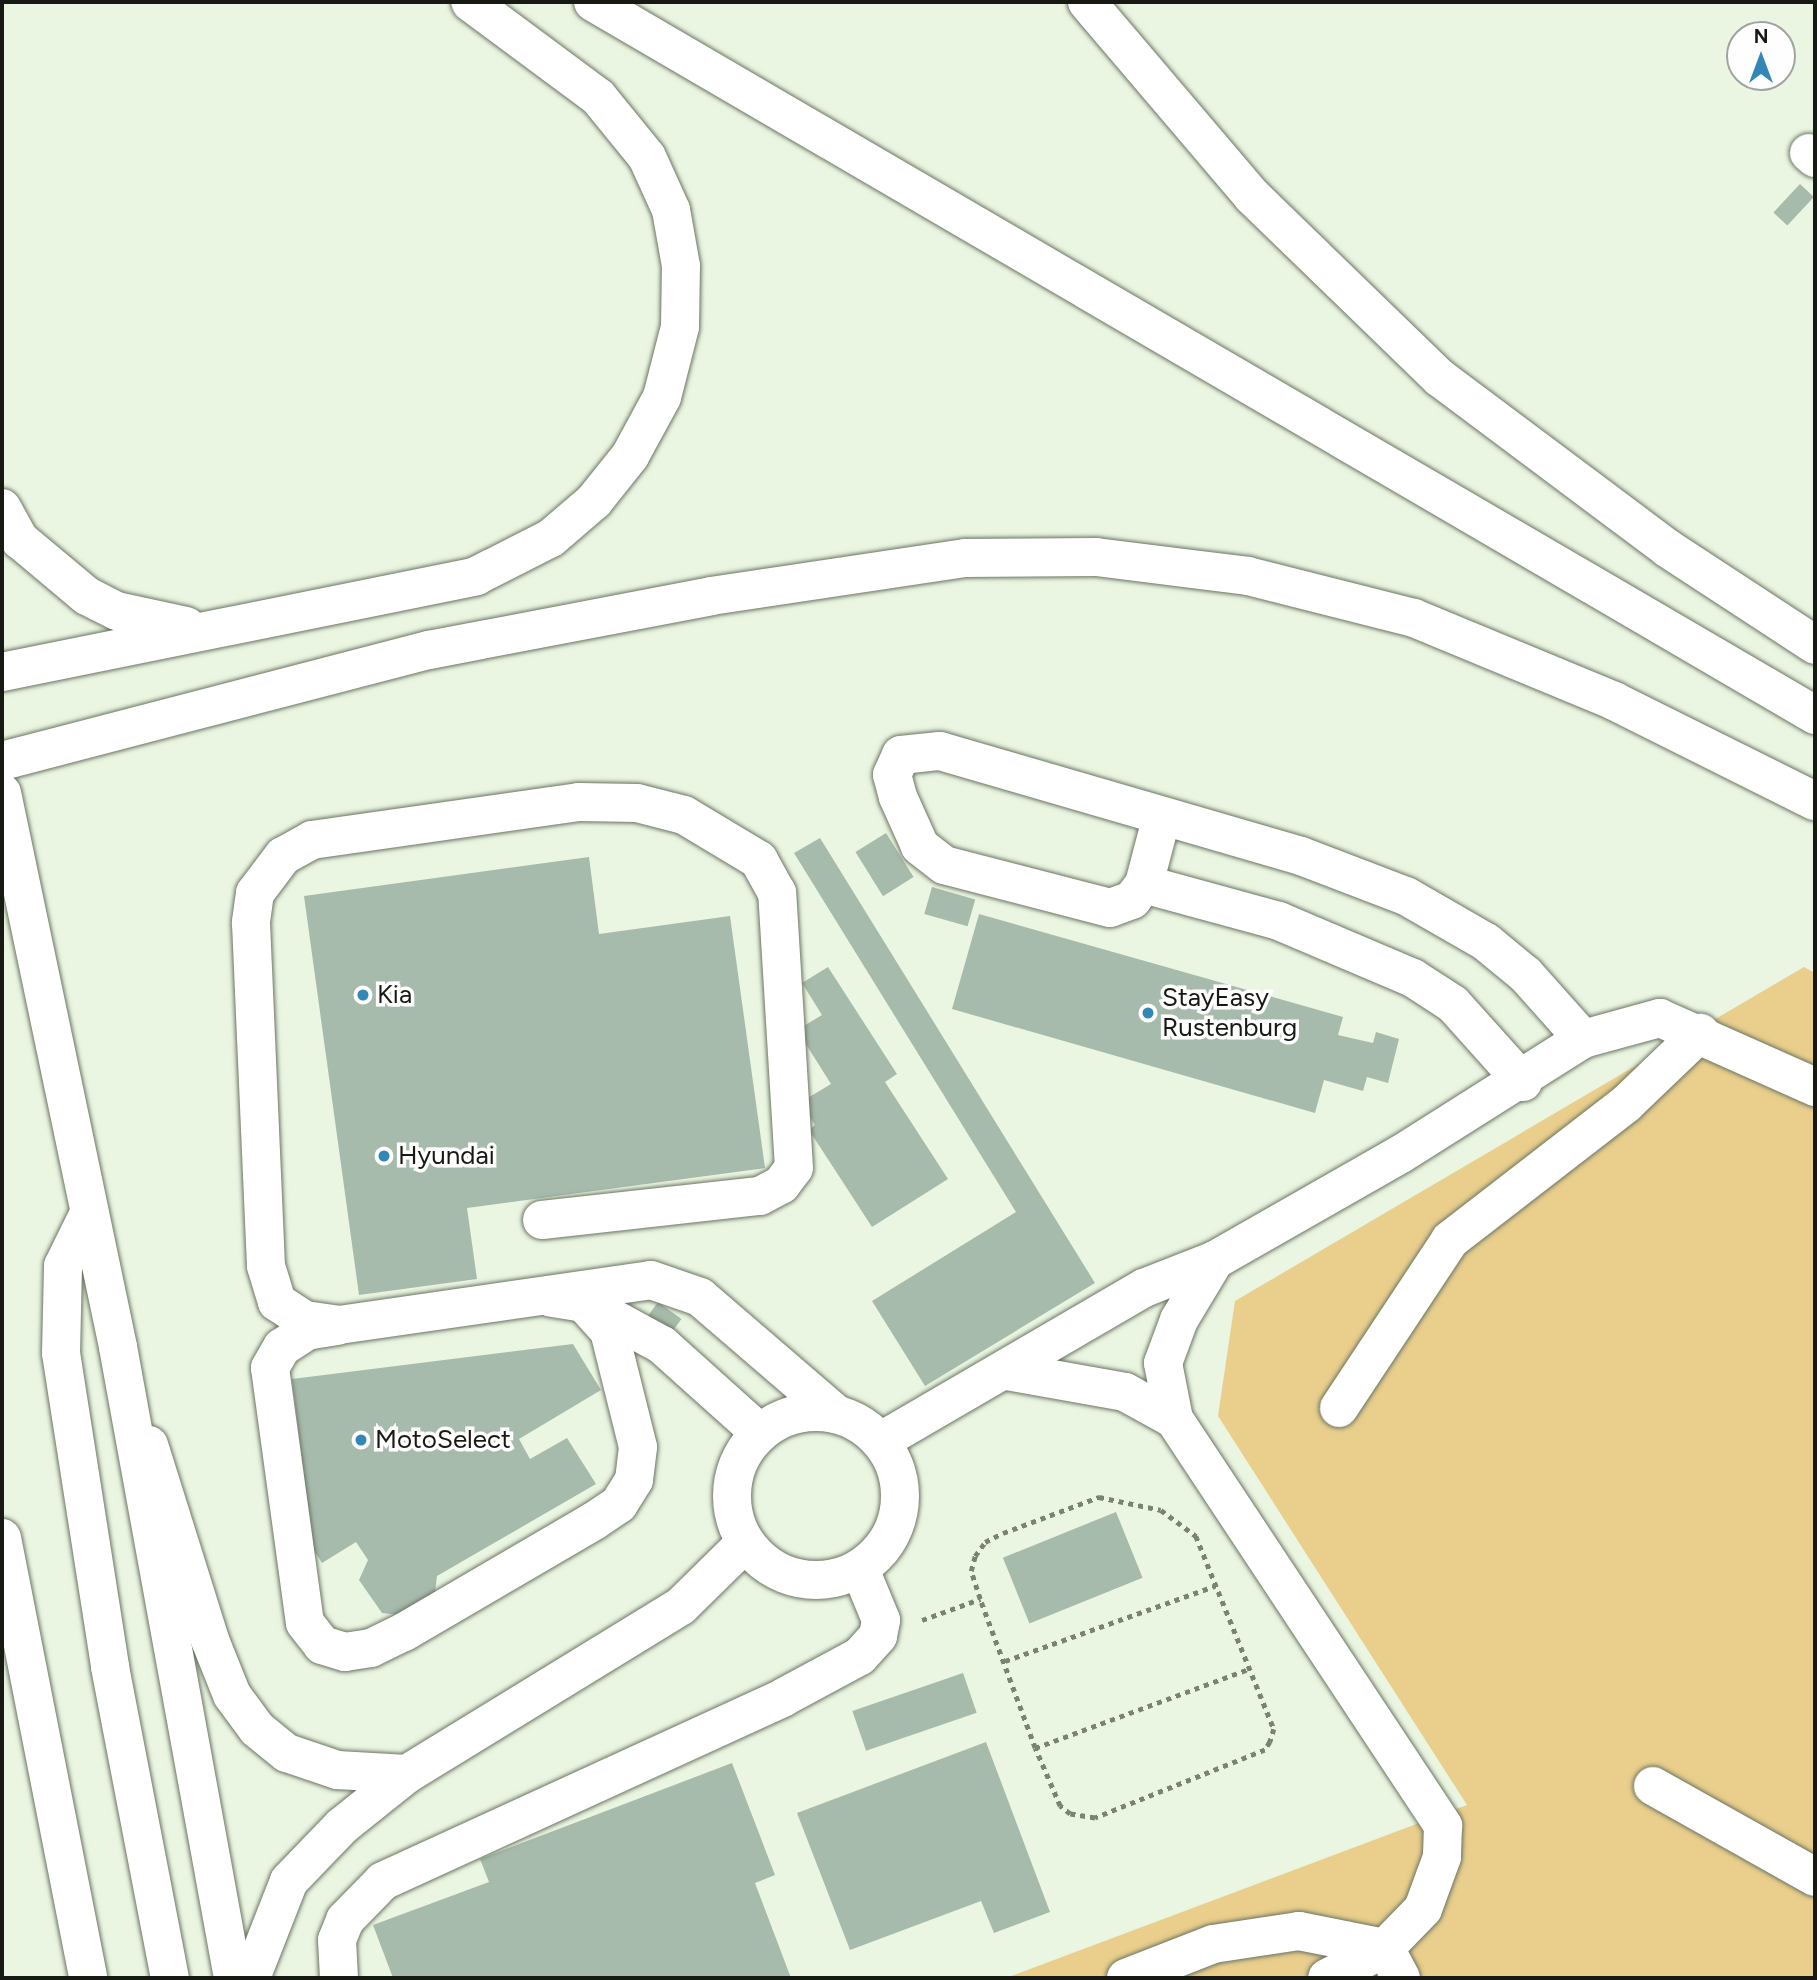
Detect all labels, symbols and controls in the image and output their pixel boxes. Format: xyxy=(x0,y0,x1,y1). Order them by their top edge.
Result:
north arrow xyxy=(1726,21,1796,91)
text: N xyxy=(1754,25,1768,48)
place label: Kia xyxy=(377,979,412,1011)
place label: StayEasy Rustenburg xyxy=(1162,982,1297,1044)
marker: Kia xyxy=(355,987,371,1003)
marker: StayEasy Rustenburg xyxy=(1140,1005,1156,1021)
place label: Hyundai xyxy=(398,1140,495,1172)
marker: Hyundai xyxy=(376,1148,392,1164)
place label: MotoSelect xyxy=(375,1424,511,1456)
marker: MotoSelect xyxy=(353,1432,369,1448)

